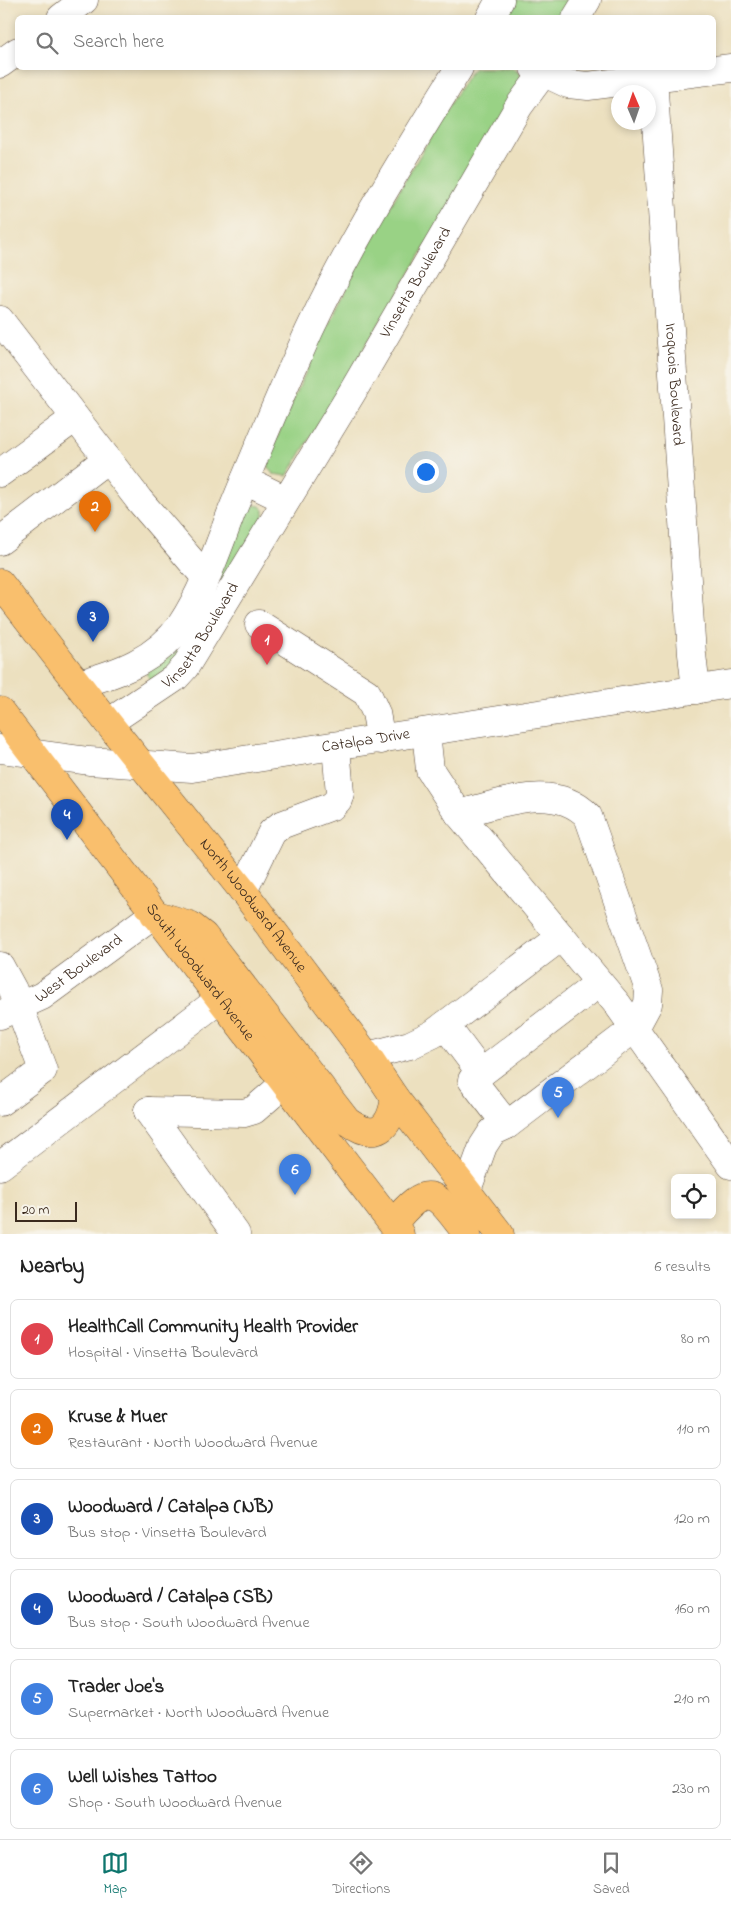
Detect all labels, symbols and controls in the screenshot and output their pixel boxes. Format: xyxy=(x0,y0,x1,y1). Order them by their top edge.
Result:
search box xyxy=(15,15,716,70)
icon: search xyxy=(33,29,61,57)
text: Search here xyxy=(73,29,164,56)
north arrow xyxy=(611,85,656,130)
street label: Vinsetta Boulevard xyxy=(374,223,458,344)
street label: Iroquois Boulevard xyxy=(658,322,690,447)
your location xyxy=(413,459,439,485)
pin: 2 xyxy=(79,491,111,532)
street label: Vinsetta Boulevard xyxy=(157,578,246,696)
pin: 3 xyxy=(77,601,109,642)
pin: 1 xyxy=(251,624,283,665)
street label: Catalpa Drive xyxy=(320,722,412,760)
pin: 4 xyxy=(51,799,83,840)
street label: North Woodward Avenue xyxy=(193,833,313,979)
street label: South Woodward Avenue xyxy=(139,898,261,1047)
street label: West Boulevard xyxy=(30,928,128,1009)
pin: 5 xyxy=(542,1077,574,1118)
pin: 6 xyxy=(279,1154,311,1195)
map controls xyxy=(671,1174,716,1219)
button: locate xyxy=(671,1174,716,1219)
scale bar xyxy=(15,1199,78,1222)
text: 20 m xyxy=(22,1200,49,1221)
text: Nearby xyxy=(20,1252,84,1282)
text: 6 results xyxy=(654,1255,711,1279)
text: HealthCall Community Health Provider xyxy=(68,1314,358,1341)
text: 1 xyxy=(34,1327,40,1351)
text: 80 m xyxy=(681,1327,710,1351)
text: Hospital · Vinsetta Boulevard xyxy=(68,1341,258,1365)
text: Kruse & Muer xyxy=(68,1404,167,1431)
text: 2 xyxy=(33,1417,41,1441)
text: 110 m xyxy=(676,1417,710,1441)
text: Restaurant · North Woodward Avenue xyxy=(68,1431,318,1455)
text: Woodward / Catalpa (NB) xyxy=(68,1494,273,1521)
text: 3 xyxy=(34,1507,40,1531)
text: 120 m xyxy=(674,1507,710,1531)
text: Bus stop · Vinsetta Boulevard xyxy=(68,1521,267,1545)
text: Woodward / Catalpa (SB) xyxy=(68,1584,272,1611)
text: 4 xyxy=(34,1597,40,1621)
text: 160 m xyxy=(675,1597,710,1621)
text: Bus stop · South Woodward Avenue xyxy=(68,1611,310,1635)
text: Trader Joe's xyxy=(68,1674,164,1701)
text: 5 xyxy=(32,1687,42,1711)
text: 210 m xyxy=(674,1687,710,1711)
text: Supermarket · North Woodward Avenue xyxy=(68,1701,329,1725)
text: Well Wishes Tattoo xyxy=(68,1764,217,1791)
text: 6 xyxy=(33,1777,41,1801)
text: 230 m xyxy=(672,1777,710,1801)
text: Shop · South Woodward Avenue xyxy=(68,1791,282,1815)
tab: Map xyxy=(101,1849,129,1900)
tab: Directions xyxy=(332,1849,390,1900)
tab: Saved xyxy=(593,1849,630,1900)

